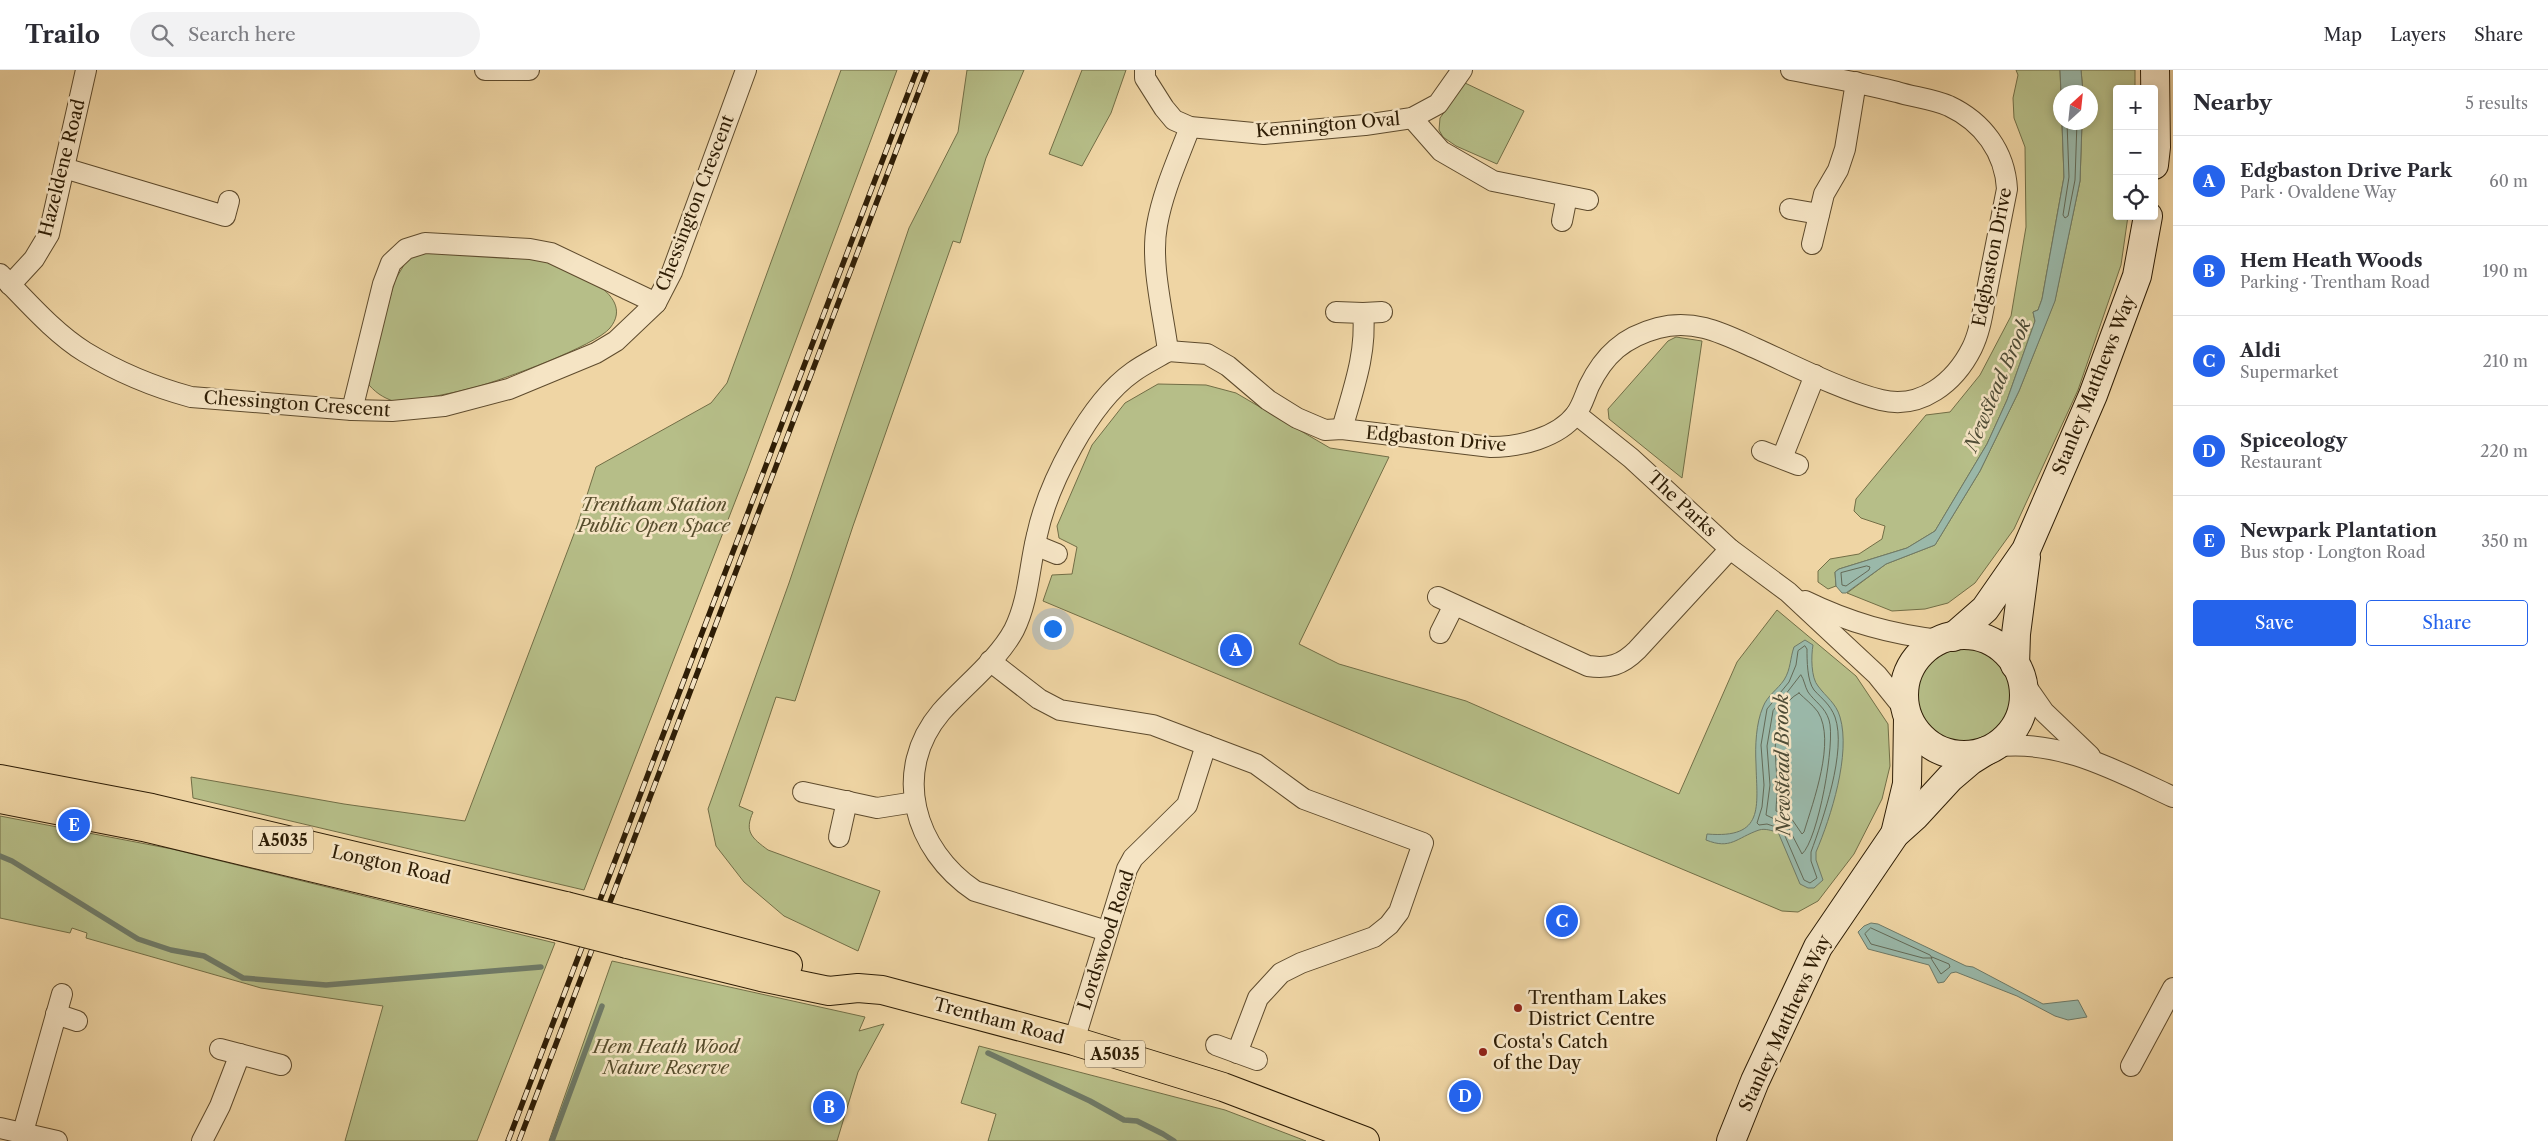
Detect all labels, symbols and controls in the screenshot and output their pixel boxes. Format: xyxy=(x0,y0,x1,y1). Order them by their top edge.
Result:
search box xyxy=(130,12,480,57)
text: Trailo xyxy=(25,20,100,49)
icon: search xyxy=(148,21,176,49)
text: Search here xyxy=(188,23,296,46)
text: Map xyxy=(2324,24,2362,46)
text: Layers xyxy=(2390,24,2446,46)
text: Share xyxy=(2474,24,2523,46)
north arrow xyxy=(2053,85,2098,130)
map controls xyxy=(2113,85,2158,220)
button: + xyxy=(2113,85,2158,130)
text: Nearby xyxy=(2193,90,2272,115)
text: 5 results xyxy=(2465,93,2528,113)
street label: Hazeldene Road xyxy=(34,97,90,239)
street label: Kennington Oval xyxy=(1255,108,1401,142)
street label: Chessington Crescent xyxy=(651,111,739,294)
button: − xyxy=(2113,130,2158,175)
text: Edgbaston Drive Park xyxy=(2240,159,2452,182)
text: A xyxy=(2203,171,2215,191)
text: 60 m xyxy=(2489,171,2528,191)
button: locate xyxy=(2113,175,2158,220)
text: Park · Ovaldene Way xyxy=(2240,182,2397,202)
street label: Edgbaston Drive xyxy=(1968,186,2016,328)
text: Hem Heath Woods xyxy=(2240,249,2423,272)
text: B xyxy=(2203,261,2215,281)
text: 190 m xyxy=(2483,261,2528,281)
text: Parking · Trentham Road xyxy=(2240,272,2430,292)
street label: Stanley Matthews Way xyxy=(2048,291,2141,478)
water label: Newstead Brook xyxy=(1958,315,2036,457)
text: Aldi xyxy=(2240,339,2281,362)
text: C xyxy=(2203,351,2215,371)
text: 210 m xyxy=(2483,351,2528,371)
text: Supermarket xyxy=(2240,362,2338,382)
street label: Chessington Crescent xyxy=(203,387,392,422)
street label: Edgbaston Drive xyxy=(1365,422,1507,456)
text: Spiceology xyxy=(2240,429,2347,452)
text: D xyxy=(2202,441,2216,461)
text: 220 m xyxy=(2480,441,2528,461)
text: Restaurant xyxy=(2240,452,2322,472)
street label: The Parks xyxy=(1643,466,1721,542)
park label: Trentham Station Public Open Space xyxy=(576,494,731,537)
text: Newpark Plantation xyxy=(2240,519,2437,542)
text: E xyxy=(2203,531,2215,551)
text: 350 m xyxy=(2481,531,2528,551)
text: Bus stop · Longton Road xyxy=(2240,542,2426,562)
button: Save xyxy=(2193,600,2356,646)
button: Share xyxy=(2366,600,2528,646)
your location xyxy=(1040,616,1066,642)
pin: A xyxy=(1220,631,1252,669)
water label: Newstead Brook xyxy=(1770,694,1795,838)
pin: E xyxy=(58,806,90,844)
road number: A5035 xyxy=(253,826,313,854)
street label: Longton Road xyxy=(329,841,453,889)
street label: Lordswood Road xyxy=(1073,867,1139,1013)
pin: C xyxy=(1546,902,1578,940)
street label: Stanley Matthews Way xyxy=(1734,930,1836,1115)
place label: Trentham Lakes District Centre xyxy=(1528,987,1667,1030)
street label: Trentham Road xyxy=(931,993,1067,1049)
marker: Trentham Lakes District Centre xyxy=(1512,1002,1524,1014)
place label: Costa's Catch of the Day xyxy=(1493,1031,1608,1074)
park label: Hem Heath Wood Nature Reserve xyxy=(591,1036,741,1079)
road number: A5035 xyxy=(1085,1041,1145,1068)
marker: Costa's Catch of the Day xyxy=(1477,1046,1489,1058)
pin: D xyxy=(1449,1077,1481,1115)
pin: B xyxy=(813,1088,845,1126)

